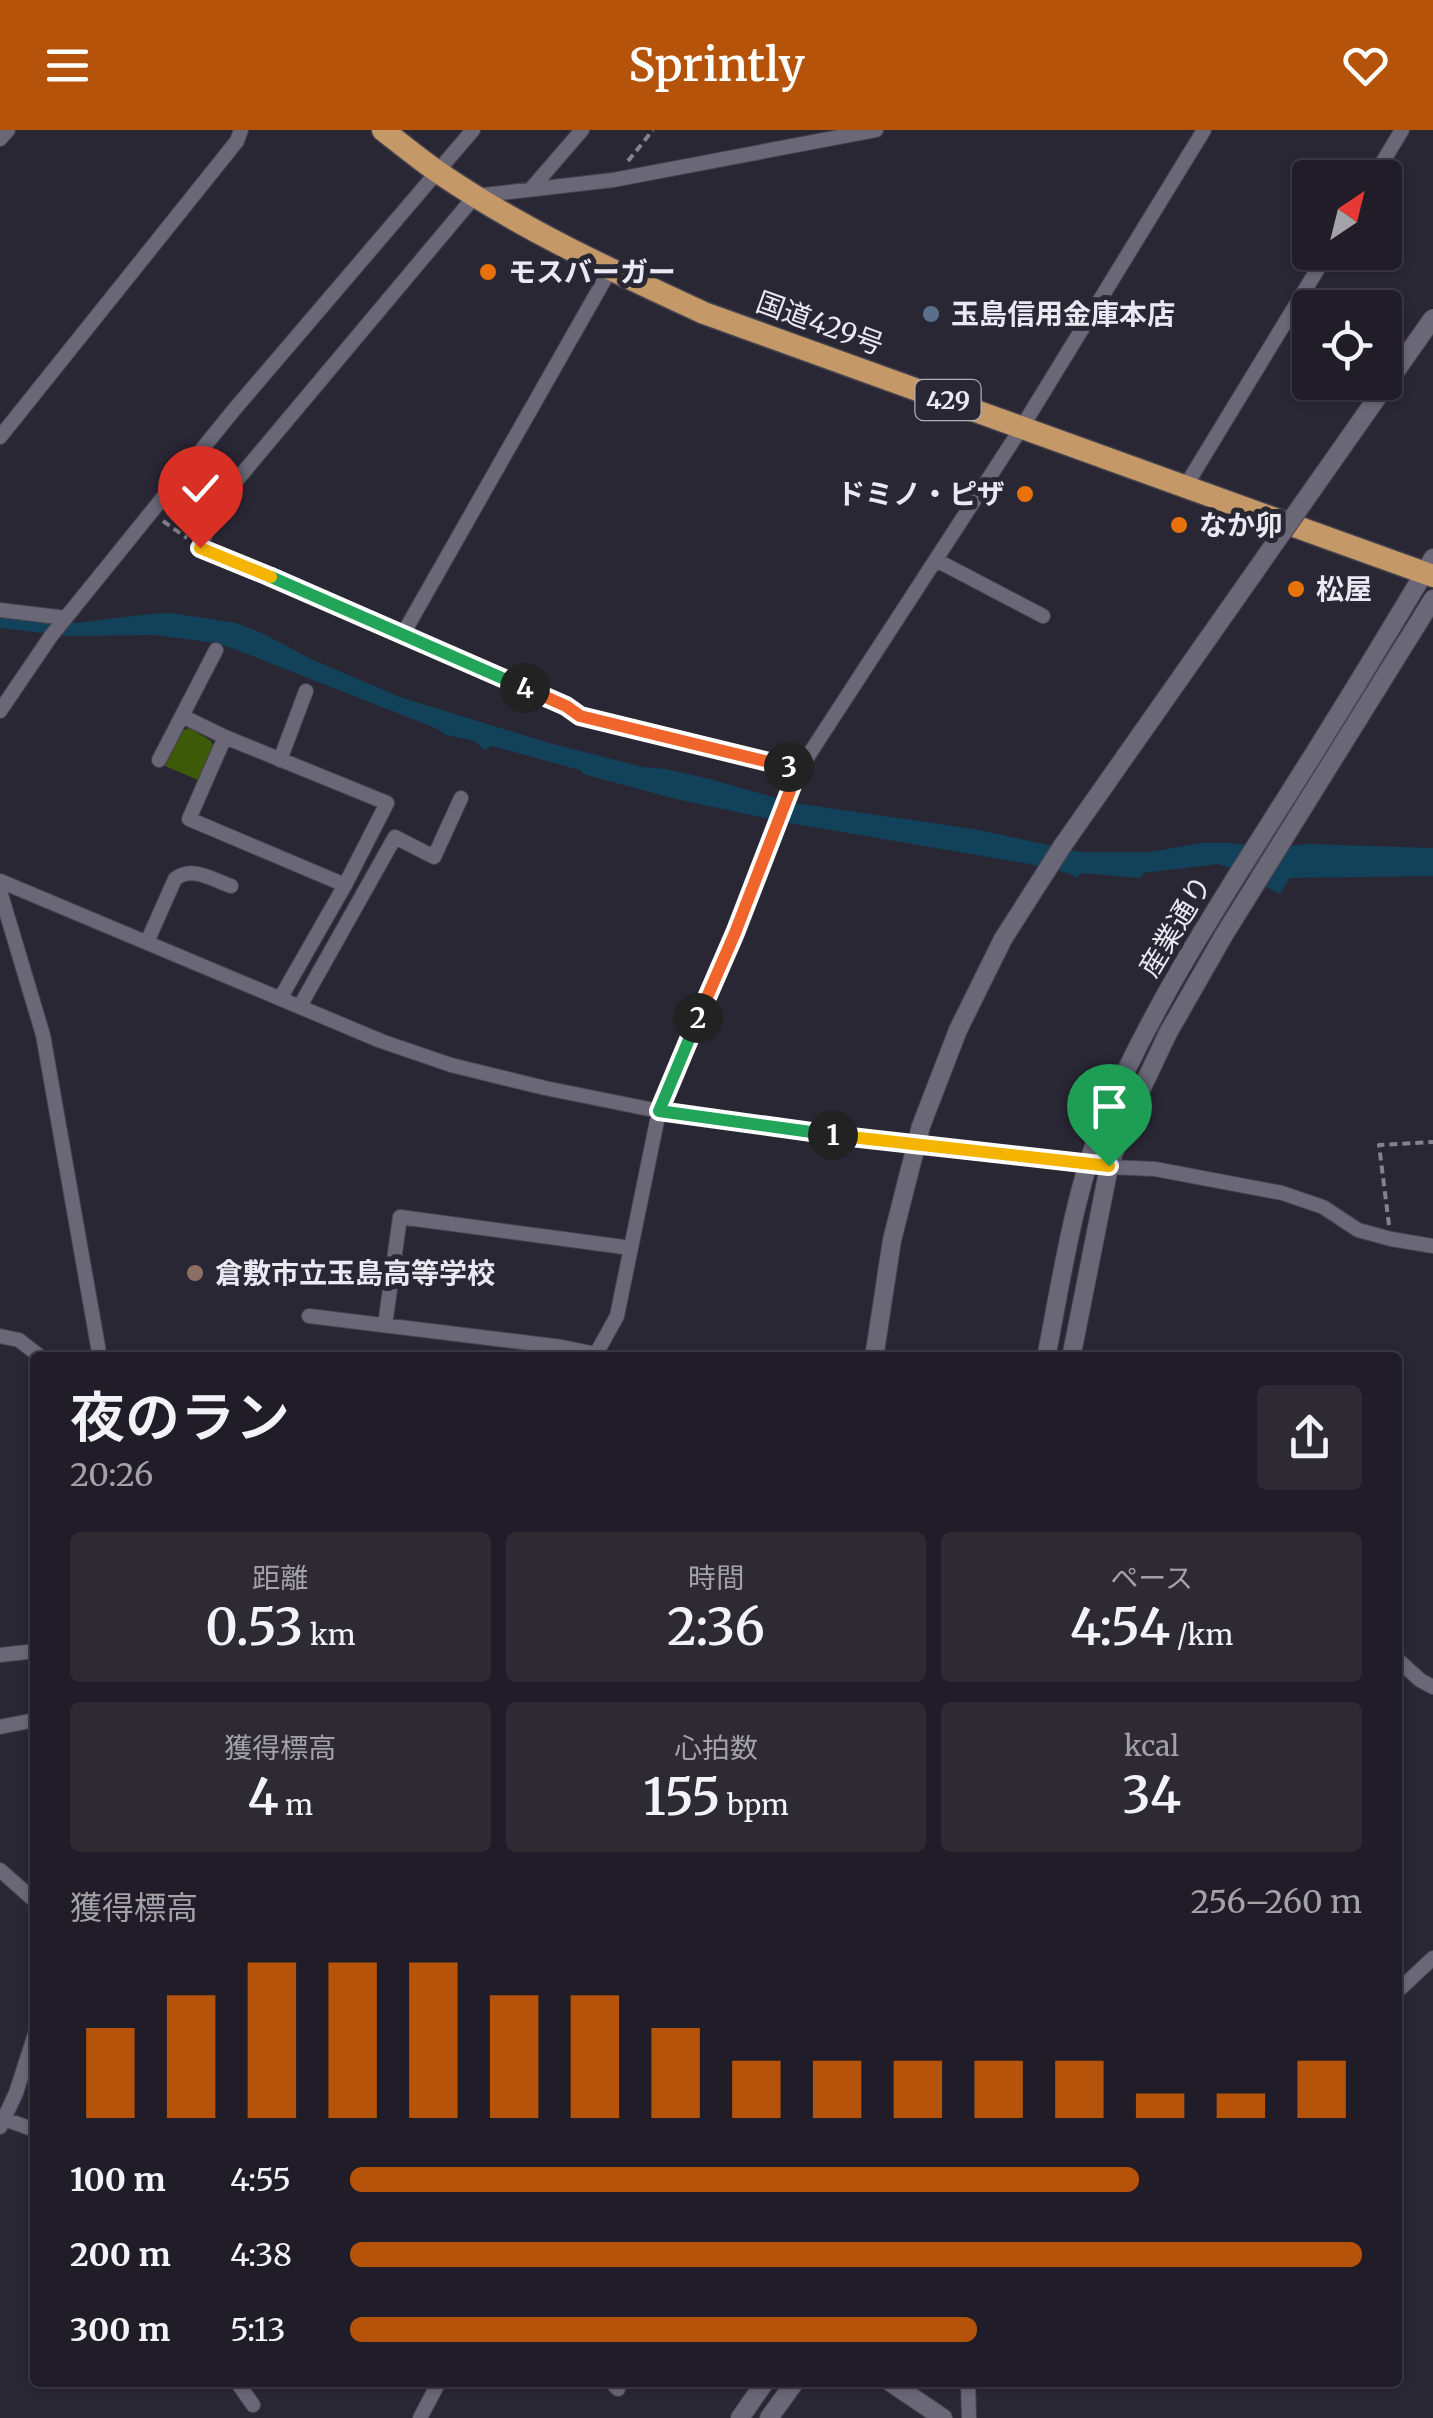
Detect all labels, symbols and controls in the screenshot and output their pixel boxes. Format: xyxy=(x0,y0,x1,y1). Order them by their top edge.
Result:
text: Sprintly xyxy=(628,37,805,93)
icon: menu xyxy=(40,38,95,93)
icon: heart xyxy=(1338,38,1393,93)
north arrow xyxy=(1292,160,1402,270)
map controls xyxy=(1292,160,1402,400)
place label: モスバーガー xyxy=(508,254,676,290)
marker: モスバーガー xyxy=(477,261,499,283)
street label: 国道429号 xyxy=(751,283,889,363)
button: locate xyxy=(1292,290,1402,400)
place label: 玉島信用金庫本店 xyxy=(951,296,1175,332)
marker: 玉島信用金庫本店 xyxy=(920,303,942,325)
road number: 429 xyxy=(916,380,980,420)
pin xyxy=(158,446,243,549)
icon: check xyxy=(173,461,228,516)
place label: ドミノ・ピザ xyxy=(837,476,1005,512)
marker: ドミノ・ピザ xyxy=(1014,483,1036,505)
place label: なか卯 xyxy=(1199,507,1283,543)
marker: なか卯 xyxy=(1168,514,1190,536)
place label: 松屋 xyxy=(1316,571,1372,607)
marker: 松屋 xyxy=(1285,578,1307,600)
pin: 4 xyxy=(500,663,550,713)
text: 4 xyxy=(516,670,534,706)
pin: 3 xyxy=(764,742,814,792)
text: 3 xyxy=(781,749,797,785)
street label: 産業通り xyxy=(1131,869,1219,983)
pin: 2 xyxy=(673,993,723,1043)
text: 2 xyxy=(690,1000,706,1036)
pin xyxy=(1067,1064,1152,1167)
icon: arrive xyxy=(1082,1079,1137,1134)
pin: 1 xyxy=(808,1110,858,1160)
text: 1 xyxy=(827,1117,839,1153)
place label: 倉敷市立玉島高等学校 xyxy=(215,1255,495,1291)
marker: 倉敷市立玉島高等学校 xyxy=(184,1262,206,1284)
text: 夜のラン xyxy=(70,1383,290,1452)
button: share xyxy=(1257,1385,1362,1490)
text: 20:26 xyxy=(70,1455,153,1495)
text: 距離 xyxy=(252,1560,308,1596)
text: 時間 xyxy=(688,1560,744,1596)
text: ペース xyxy=(1110,1560,1193,1596)
text: 0.53 xyxy=(205,1596,303,1659)
text: 2:36 xyxy=(667,1596,765,1659)
text: 4:54 xyxy=(1070,1596,1170,1659)
text: km xyxy=(303,1617,356,1653)
text: /km xyxy=(1170,1617,1233,1653)
text: kcal xyxy=(1124,1728,1179,1764)
text: 獲得標高 xyxy=(224,1730,336,1766)
text: 心拍数 xyxy=(674,1730,758,1766)
text: 34 xyxy=(1122,1764,1181,1827)
text: 4 xyxy=(248,1766,279,1829)
text: 155 xyxy=(643,1766,720,1829)
text: m xyxy=(279,1787,313,1823)
text: bpm xyxy=(720,1787,789,1823)
text: 256–260 m xyxy=(1191,1882,1362,1922)
text: 獲得標高 xyxy=(70,1888,198,1928)
text: 100 m xyxy=(70,2160,166,2200)
text: 4:55 xyxy=(230,2160,291,2200)
text: 200 m xyxy=(70,2235,171,2275)
text: 4:38 xyxy=(230,2235,292,2275)
text: 300 m xyxy=(70,2310,170,2350)
text: 5:13 xyxy=(230,2310,286,2350)

